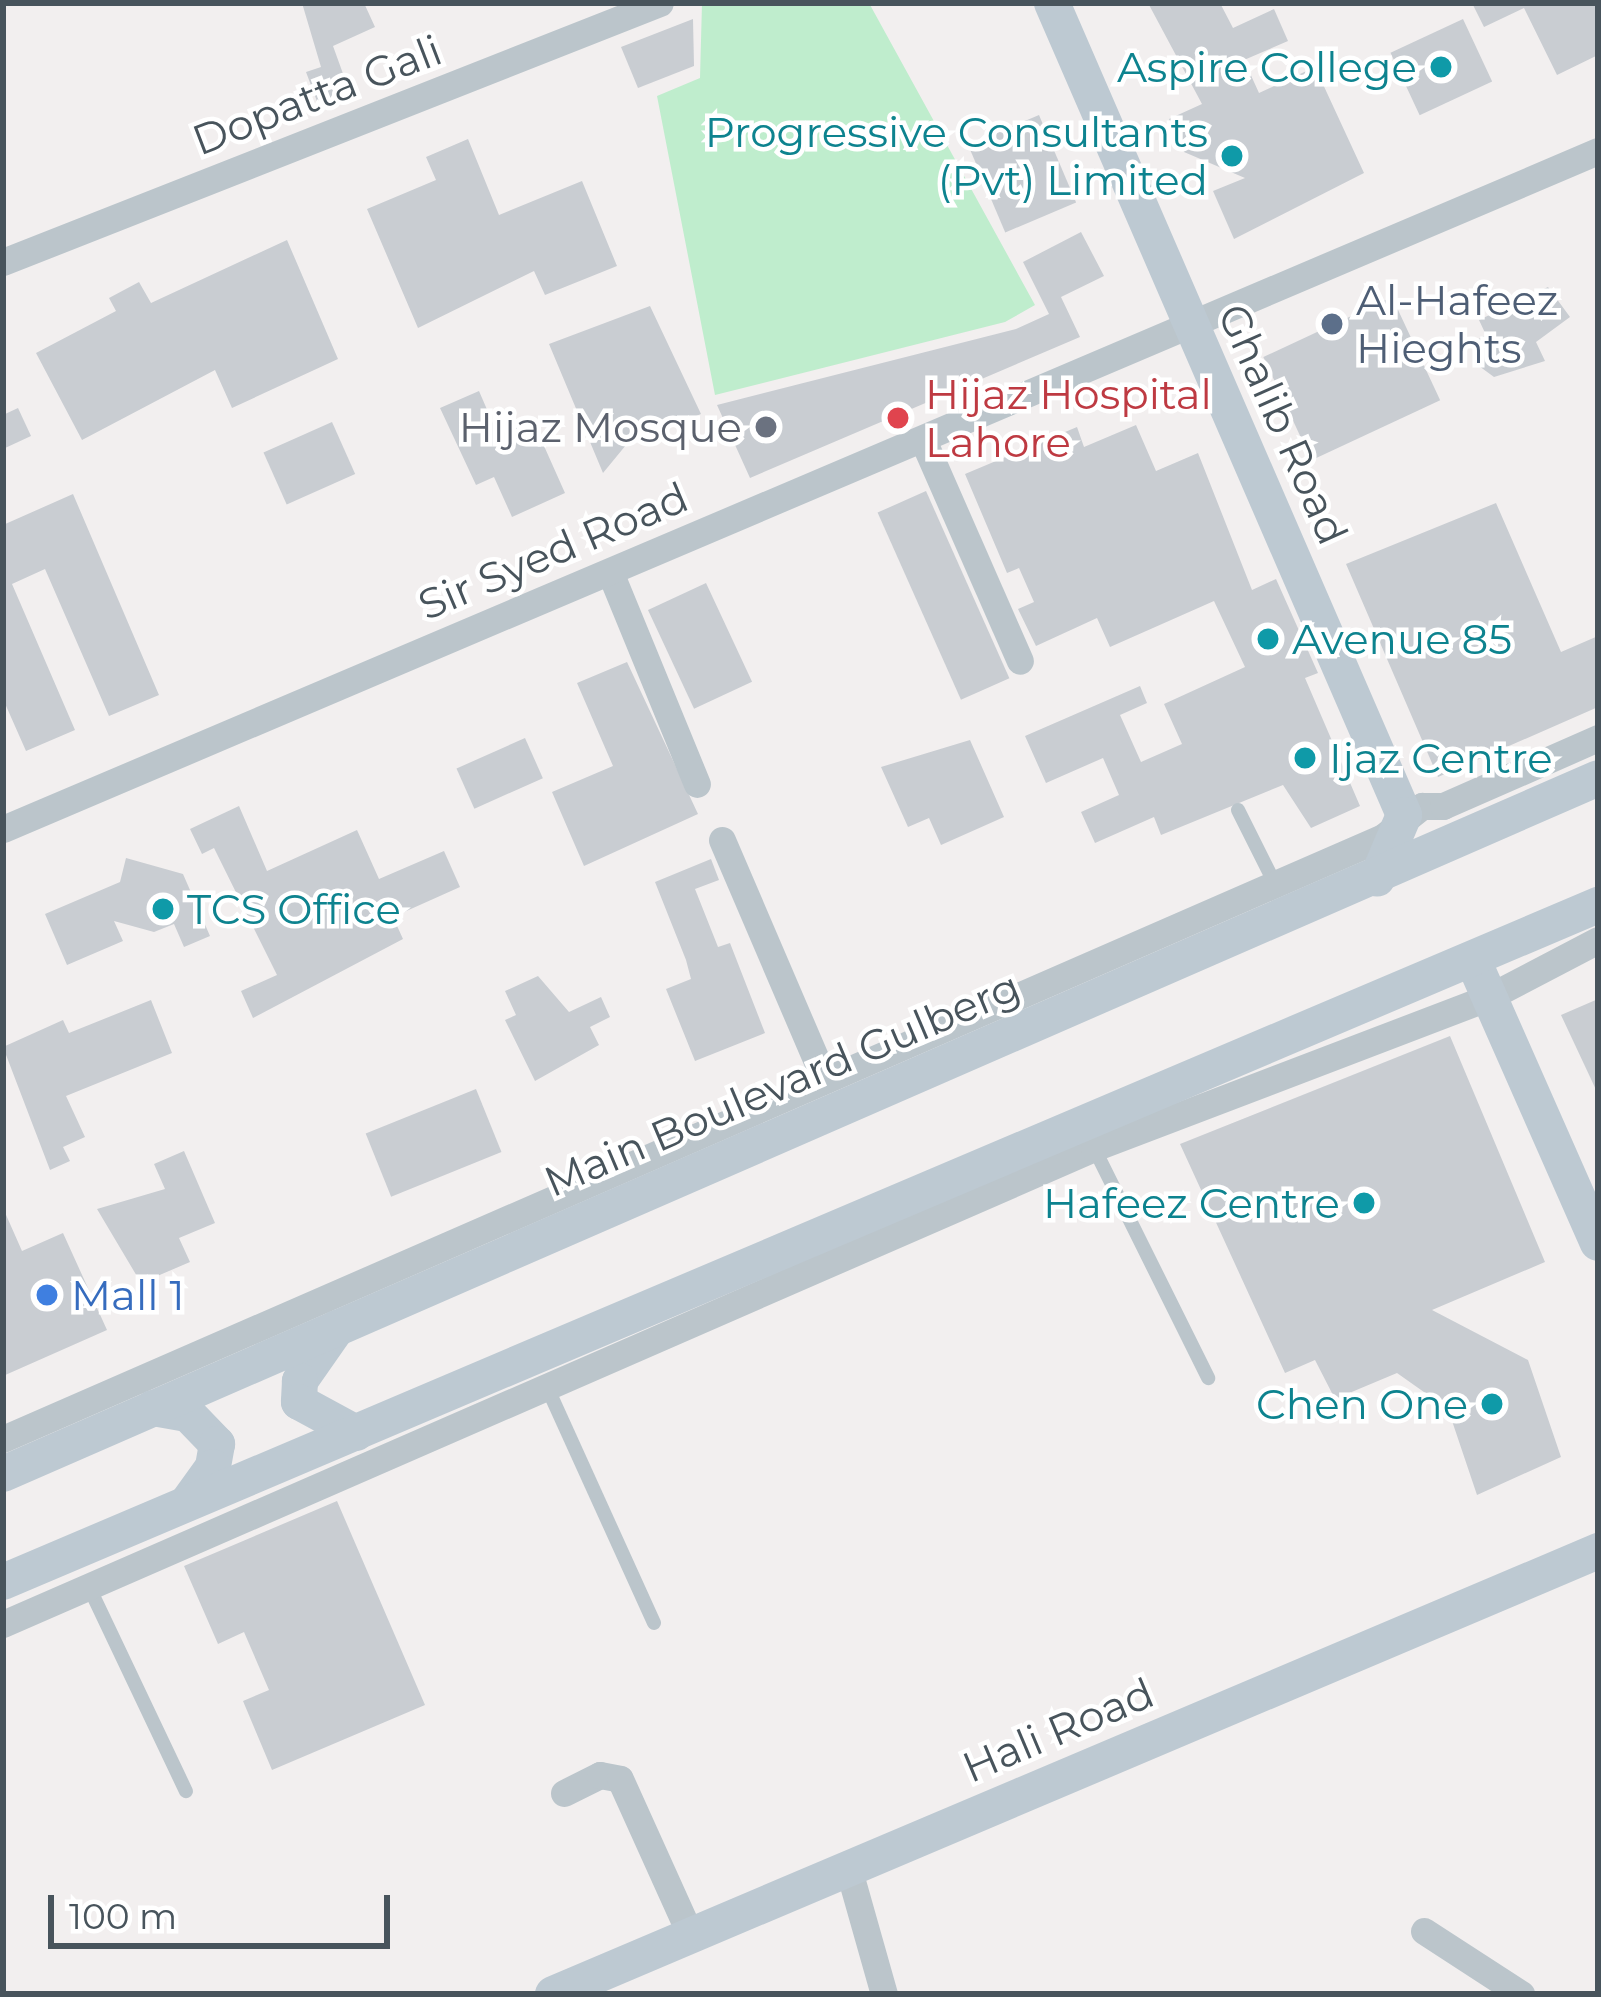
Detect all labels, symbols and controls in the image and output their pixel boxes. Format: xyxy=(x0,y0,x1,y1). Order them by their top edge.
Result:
street label: Dopatta Gali xyxy=(185,24,449,166)
place label: Aspire College xyxy=(1117,42,1417,92)
marker: Aspire College xyxy=(1428,54,1454,80)
place label: Progressive Consultants (Pvt) Limited xyxy=(705,107,1208,206)
marker: Progressive Consultants (Pvt) Limited xyxy=(1219,143,1245,169)
place label: Al-Hafeez Hieghts xyxy=(1356,275,1558,374)
street label: Ghalib Road xyxy=(1208,296,1358,552)
marker: Al-Hafeez Hieghts xyxy=(1319,311,1345,337)
place label: Hijaz Hospital Lahore xyxy=(925,369,1212,468)
place label: Hijaz Mosque xyxy=(459,402,742,452)
marker: Hijaz Hospital Lahore xyxy=(882,402,914,434)
marker: Hijaz Mosque xyxy=(753,414,779,440)
street label: Sir Syed Road xyxy=(411,472,695,630)
place label: Avenue 85 xyxy=(1292,614,1512,664)
marker: Avenue 85 xyxy=(1255,626,1281,652)
place label: Ijaz Centre xyxy=(1329,733,1553,783)
marker: Ijaz Centre xyxy=(1292,745,1318,771)
place label: TCS Office xyxy=(187,884,401,934)
marker: TCS Office xyxy=(150,896,176,922)
street label: Main Boulevard Gulberg xyxy=(537,961,1027,1207)
place label: Hafeez Centre xyxy=(1043,1178,1340,1228)
marker: Hafeez Centre xyxy=(1351,1190,1377,1216)
place label: Mall 1 xyxy=(71,1270,185,1320)
marker: Mall 1 xyxy=(34,1282,60,1308)
place label: Chen One xyxy=(1256,1379,1468,1429)
marker: Chen One xyxy=(1479,1391,1505,1417)
street label: Hali Road xyxy=(955,1667,1161,1793)
scale bar xyxy=(54,1871,396,1945)
text: 100 m xyxy=(69,1894,177,1938)

